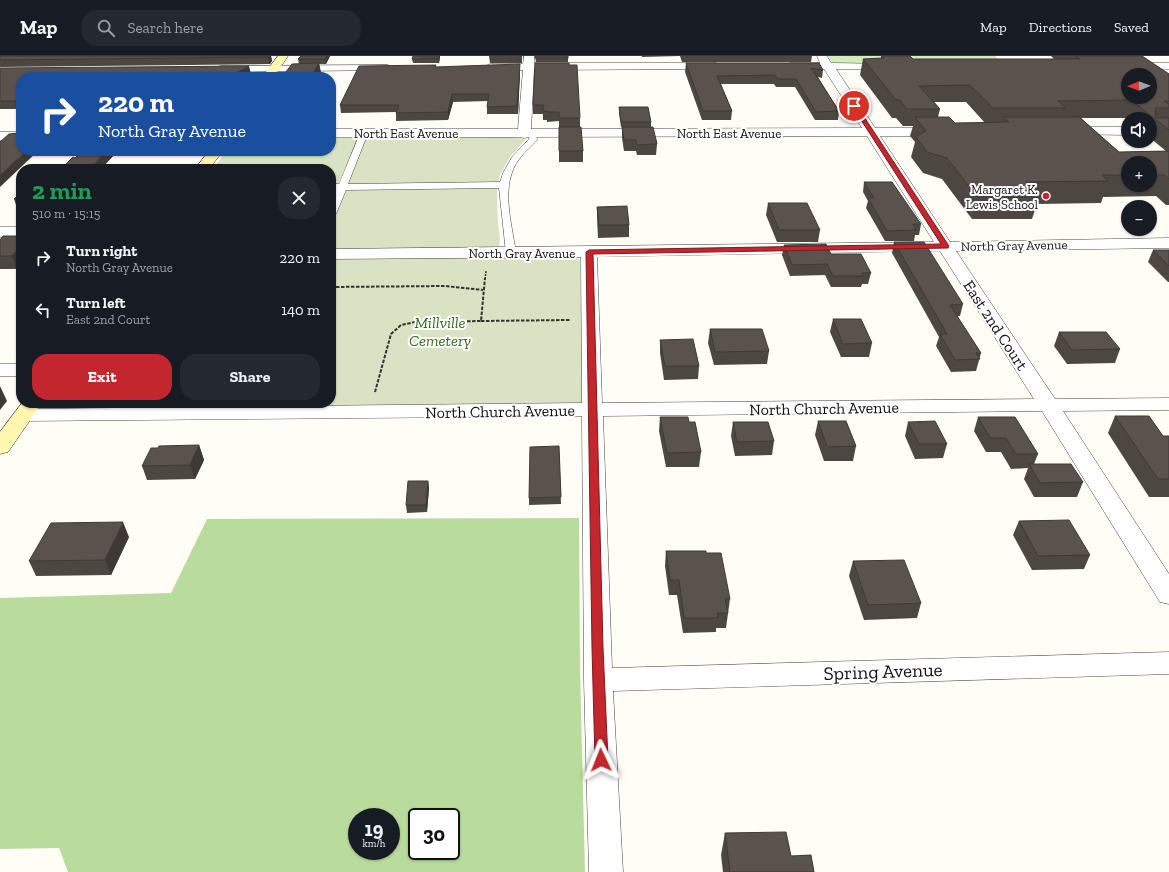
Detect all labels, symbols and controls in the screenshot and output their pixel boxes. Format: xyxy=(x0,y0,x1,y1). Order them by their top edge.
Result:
search box xyxy=(81,10,361,46)
text: Map xyxy=(20,16,57,39)
icon: search xyxy=(95,17,117,39)
text: Search here xyxy=(127,19,203,37)
text: Map xyxy=(980,19,1007,36)
text: Directions xyxy=(1029,19,1092,36)
text: Saved xyxy=(1114,19,1149,36)
north arrow xyxy=(1121,68,1157,104)
map controls xyxy=(1121,68,1157,236)
text: 220 m xyxy=(98,86,174,119)
icon: right xyxy=(32,88,84,140)
pin xyxy=(837,89,871,123)
icon: arrive xyxy=(843,95,865,117)
button: sound xyxy=(1121,112,1157,148)
text: North Gray Avenue xyxy=(98,120,246,142)
street label: North East Avenue xyxy=(354,126,458,141)
street label: North East Avenue xyxy=(677,126,781,141)
button: + xyxy=(1121,156,1157,192)
text: 2 min xyxy=(32,176,92,205)
button: close xyxy=(278,177,320,219)
place label: Margaret K. Lewis School xyxy=(966,182,1039,212)
marker: Margaret K. Lewis School xyxy=(1041,191,1051,201)
button: − xyxy=(1121,200,1157,236)
text: 510 m · 15:15 xyxy=(32,206,100,221)
street label: North Gray Avenue xyxy=(960,237,1068,254)
text: Turn right xyxy=(66,242,137,260)
street label: North Gray Avenue xyxy=(469,246,575,261)
icon: right xyxy=(32,247,54,269)
text: 220 m xyxy=(280,249,320,267)
text: North Gray Avenue xyxy=(66,260,173,275)
street label: East 2nd Court xyxy=(959,277,1032,374)
text: Turn left xyxy=(66,294,126,312)
icon: left xyxy=(32,299,54,321)
text: 140 m xyxy=(281,301,320,319)
text: East 2nd Court xyxy=(66,312,150,327)
park label: Millville Cemetery xyxy=(409,313,472,350)
button: Exit xyxy=(32,354,172,400)
button: Share xyxy=(180,354,320,400)
street label: North Church Avenue xyxy=(749,398,899,419)
street label: North Church Avenue xyxy=(425,401,575,422)
street label: Spring Avenue xyxy=(823,658,943,685)
position arrow xyxy=(580,739,622,781)
speed limit sign: 30 xyxy=(408,808,460,860)
text: 19 xyxy=(365,817,383,841)
text: km/h xyxy=(363,838,385,850)

